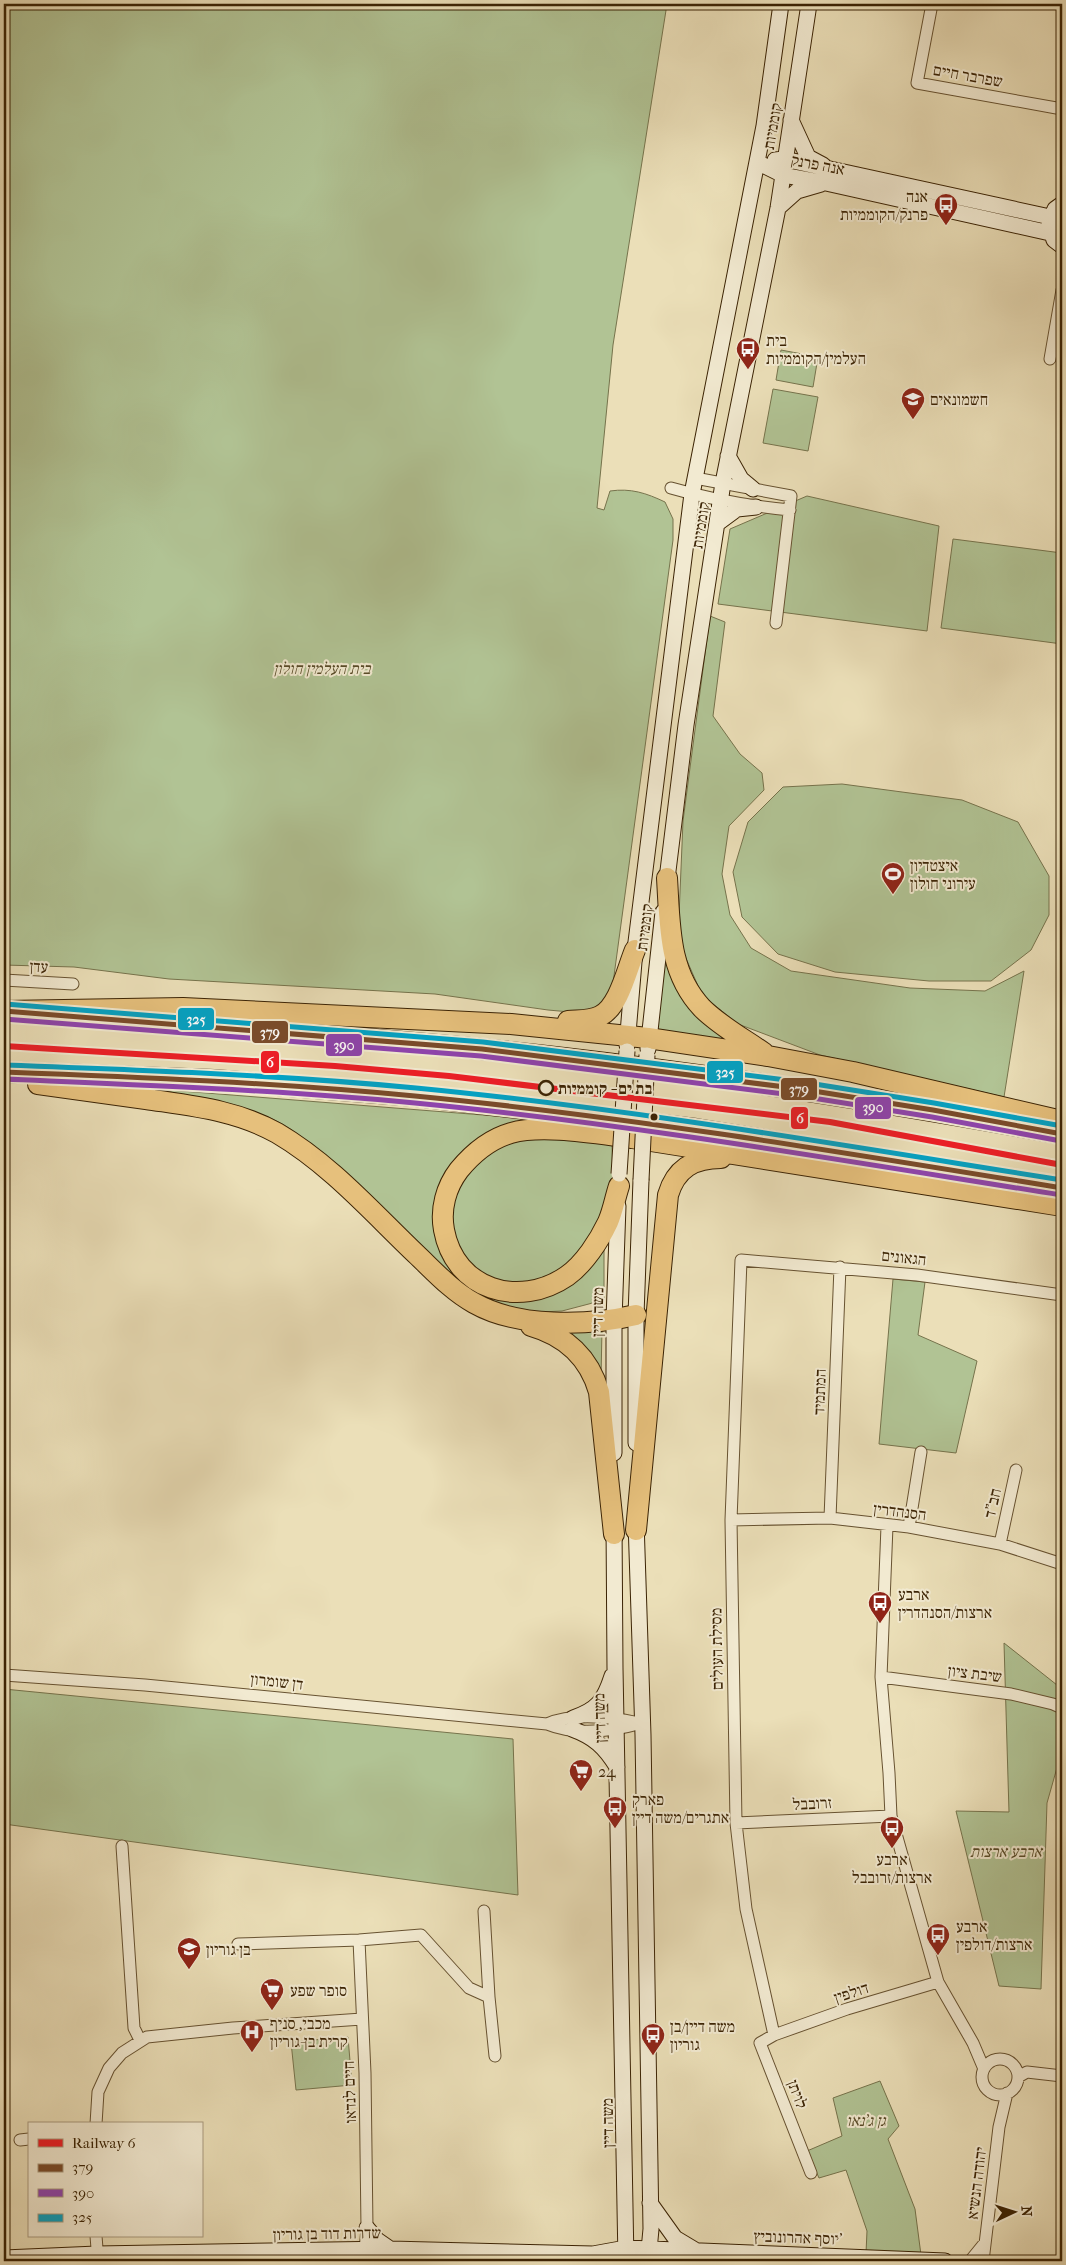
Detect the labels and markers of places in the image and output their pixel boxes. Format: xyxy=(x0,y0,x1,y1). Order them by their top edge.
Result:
place label: אנה פרנק/הקוממיות xyxy=(840,187,928,224)
bus stop icon: אנה פרנק/הקוממיות xyxy=(933,192,959,226)
place label: בית העלמין/הקוממיות xyxy=(766,331,866,368)
bus stop icon: בית העלמין/הקוממיות xyxy=(735,336,761,370)
school or university icon: חשמונאים xyxy=(900,386,926,420)
place label: חשמונאים xyxy=(930,390,988,409)
place label: איצטדיון עירוני חולון xyxy=(910,856,976,893)
sports icon: איצטדיון עירוני חולון xyxy=(880,861,906,895)
place label: בת ים - קוממיות xyxy=(558,1079,652,1098)
marker: בת ים - קוממיות xyxy=(538,1080,554,1096)
unlabelled marker xyxy=(649,1112,659,1122)
place label: ארבע ארצות/הסנהדרין xyxy=(898,1585,992,1622)
bus stop icon: ארבע ארצות/הסנהדרין xyxy=(867,1590,893,1624)
supermarket icon: 24 xyxy=(568,1758,594,1792)
place label: 24 xyxy=(598,1762,616,1781)
place label: פארק אתגרים/משה דיין xyxy=(632,1790,729,1827)
bus stop icon: פארק אתגרים/משה דיין xyxy=(602,1795,628,1829)
bus stop icon: ארבע ארצות/זרובבל xyxy=(879,1815,905,1849)
place label: ארבע ארצות/זרובבל xyxy=(852,1850,932,1887)
place label: ארבע ארצות/דולפין xyxy=(956,1917,1032,1954)
bus stop icon: ארבע ארצות/דולפין xyxy=(925,1922,951,1956)
school or university icon: בן גוריון xyxy=(176,1936,202,1970)
place label: בן גוריון xyxy=(206,1940,251,1959)
supermarket icon: סופר שפע xyxy=(259,1977,285,2011)
place label: סופר שפע xyxy=(290,1981,347,2000)
place label: מכבי, סניף קרית בן-גוריון xyxy=(270,2014,348,2051)
place label: משה דיין/בן גוריון xyxy=(670,2017,735,2054)
hospital icon: מכבי, סניף קרית בן-גוריון xyxy=(239,2019,265,2053)
bus stop icon: משה דיין/בן גוריון xyxy=(640,2022,666,2056)

